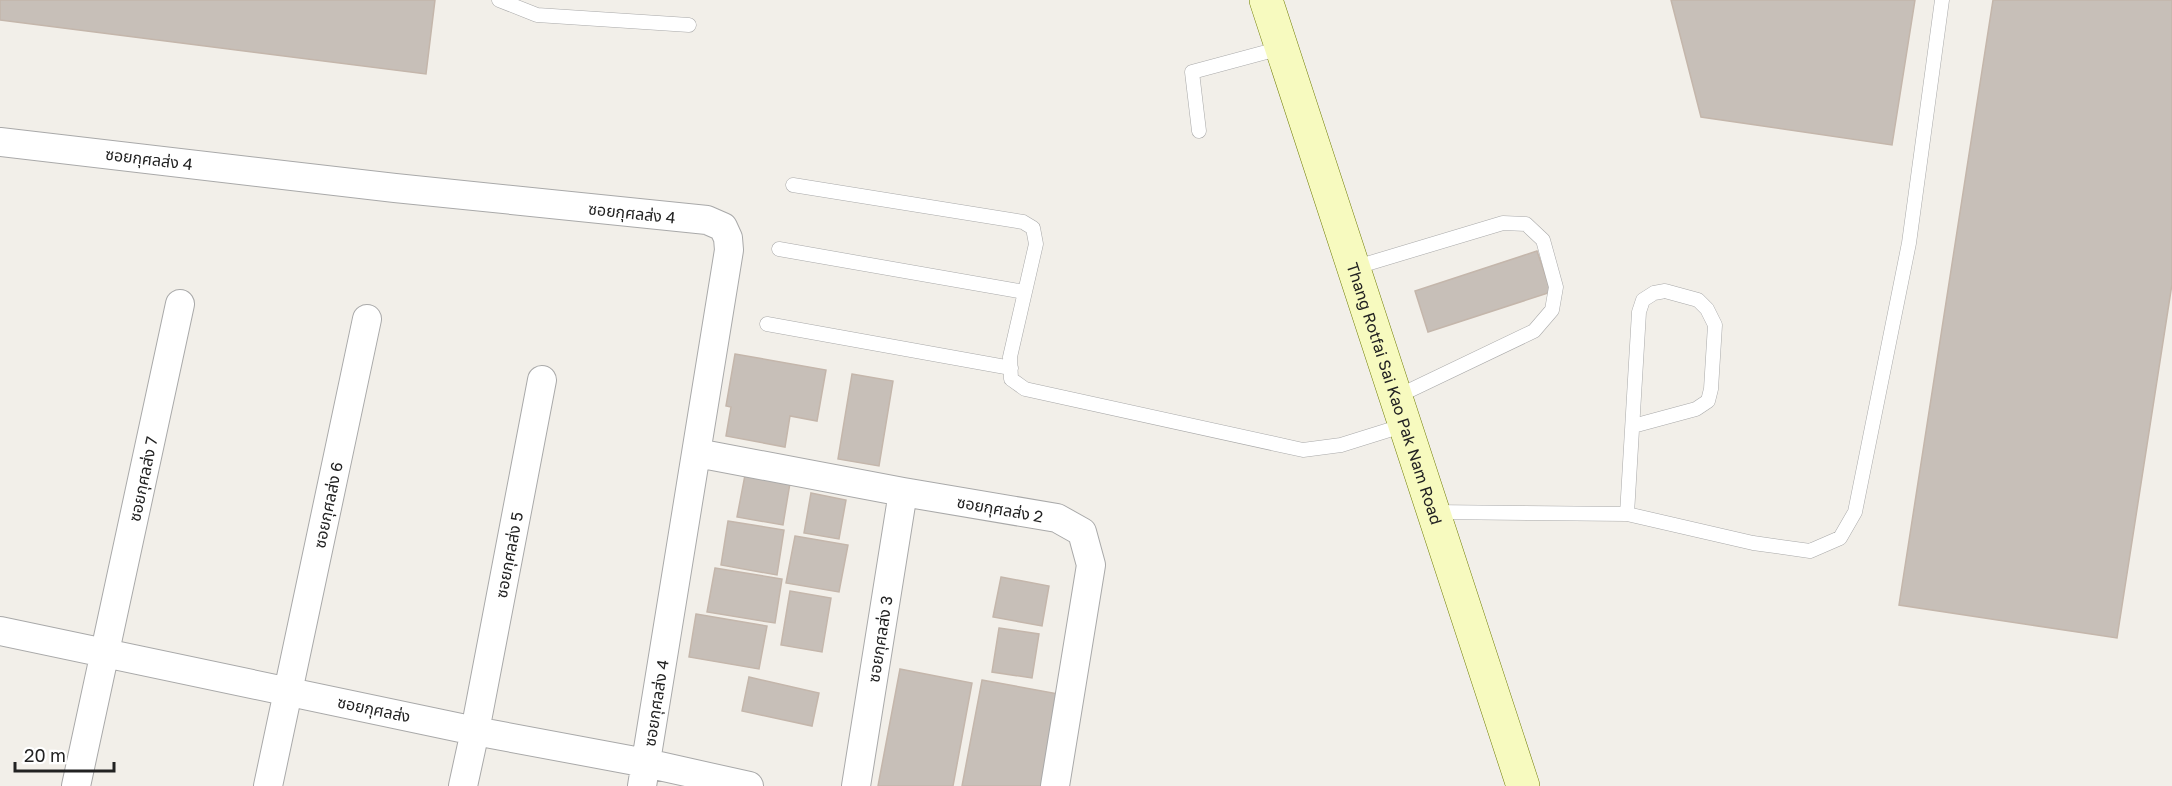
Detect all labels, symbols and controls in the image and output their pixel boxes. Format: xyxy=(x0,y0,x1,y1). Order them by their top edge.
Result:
street label: ซอยกุศลส่ง 4 xyxy=(104,144,194,174)
street label: ซอยกุศลส่ง 4 xyxy=(587,198,677,228)
street label: Thang Rotfai Sai Kao Pak Nam Road xyxy=(1343,260,1447,527)
street label: ซอยกุศลส่ง 7 xyxy=(124,435,162,523)
street label: ซอยกุศลส่ง 6 xyxy=(309,460,347,550)
street label: ซอยกุศลส่ง 2 xyxy=(955,492,1045,526)
street label: ซอยกุศลส่ง 5 xyxy=(491,510,527,600)
street label: ซอยกุศลส่ง 3 xyxy=(863,594,897,684)
street label: ซอยกุศลส่ง 4 xyxy=(639,658,673,748)
street label: ซอยกุศลส่ง xyxy=(336,692,412,726)
scale bar xyxy=(15,735,114,773)
text: 20 m xyxy=(24,744,66,766)

